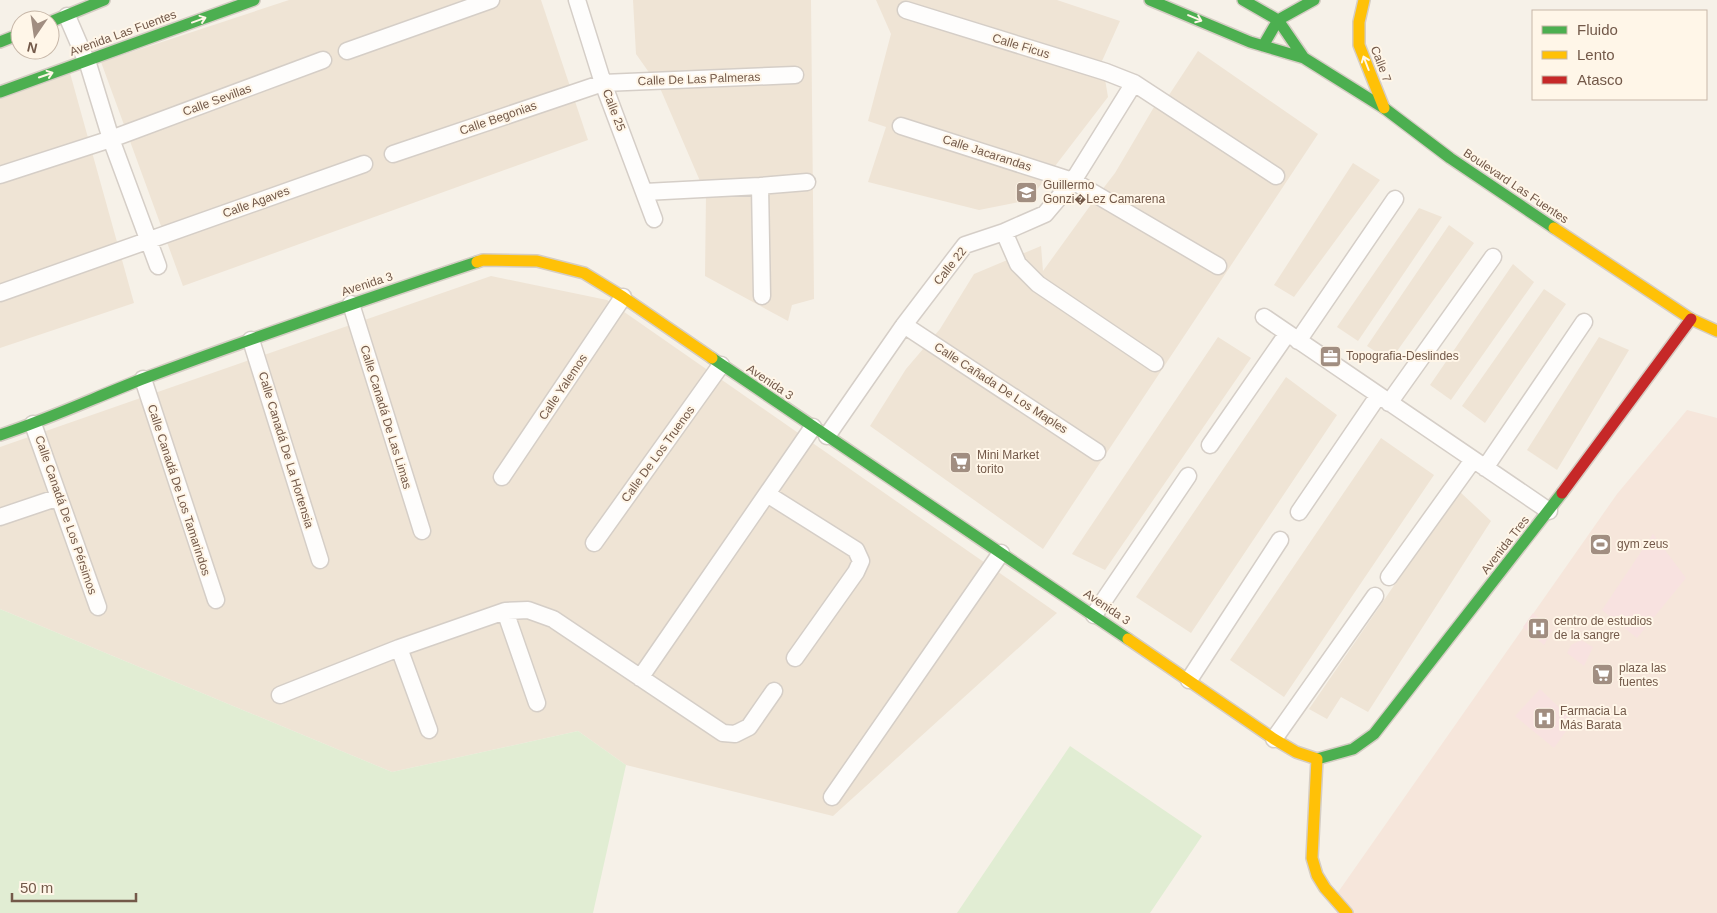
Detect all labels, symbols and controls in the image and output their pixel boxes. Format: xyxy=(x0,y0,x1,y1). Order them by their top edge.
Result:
street label: Avenida Las Fuentes xyxy=(68,7,178,59)
north arrow xyxy=(10,10,60,60)
legend xyxy=(1532,10,1707,100)
one-way arrow xyxy=(1187,14,1202,24)
one-way arrow xyxy=(191,15,206,24)
text: Fluido xyxy=(1577,21,1618,38)
street label: Calle Ficus xyxy=(991,31,1051,61)
text: N xyxy=(25,39,39,57)
street label: Calle 7 xyxy=(1368,44,1394,84)
text: Lento xyxy=(1577,46,1615,63)
one-way arrow xyxy=(1361,56,1370,71)
one-way arrow xyxy=(38,70,54,80)
street label: Calle De Las Palmeras xyxy=(637,70,761,88)
text: Atasco xyxy=(1577,71,1623,88)
street label: Calle Sevillas xyxy=(181,81,253,119)
street label: Calle 25 xyxy=(600,87,629,133)
street label: Calle Begonias xyxy=(458,98,538,138)
street label: Calle Jacarandas xyxy=(941,132,1033,174)
street label: Boulevard Las Fuentes xyxy=(1461,146,1571,226)
place label: Guillermo Gonzi�Lez Camarena xyxy=(1043,178,1165,206)
school or university icon: Guillermo Gonzi�Lez Camarena xyxy=(1015,180,1039,204)
street label: Calle Agaves xyxy=(221,183,291,221)
street label: Calle 22 xyxy=(931,244,969,288)
street label: Avenida 3 xyxy=(340,269,395,299)
street label: Calle Cañada De Los Maples xyxy=(932,340,1070,436)
street label: Calle Canadá De Las Limas xyxy=(357,344,415,490)
office icon: Topografia-Deslindes xyxy=(1318,344,1342,368)
place label: Topografia-Deslindes xyxy=(1346,349,1459,363)
street label: Calle Yalemos xyxy=(536,351,590,423)
street label: Avenida 3 xyxy=(744,361,796,403)
street label: Calle Canadá De La Hortensia xyxy=(256,370,317,530)
street label: Calle Canadá De Los Tamarindos xyxy=(145,403,213,577)
street label: Calle De Los Truenos xyxy=(618,403,698,505)
street label: Calle Canadá De Los Pérsimos xyxy=(32,434,100,596)
place label: Mini Market torito xyxy=(977,448,1040,476)
supermarket icon: Mini Market torito xyxy=(949,450,973,474)
street label: Avenida Tres xyxy=(1478,513,1532,577)
sports icon: gym zeus xyxy=(1589,532,1613,556)
place label: gym zeus xyxy=(1617,537,1668,551)
street label: Avenida 3 xyxy=(1081,586,1133,628)
place label: centro de estudios de la sangre xyxy=(1554,614,1652,642)
hospital icon: centro de estudios de la sangre xyxy=(1526,616,1550,640)
place label: plaza las fuentes xyxy=(1619,661,1666,689)
supermarket icon: plaza las fuentes xyxy=(1591,663,1615,687)
place label: Farmacia La Más Barata xyxy=(1560,704,1627,732)
hospital icon: Farmacia La Más Barata xyxy=(1532,706,1556,730)
scale bar xyxy=(12,870,136,902)
text: 50 m xyxy=(20,879,53,896)

